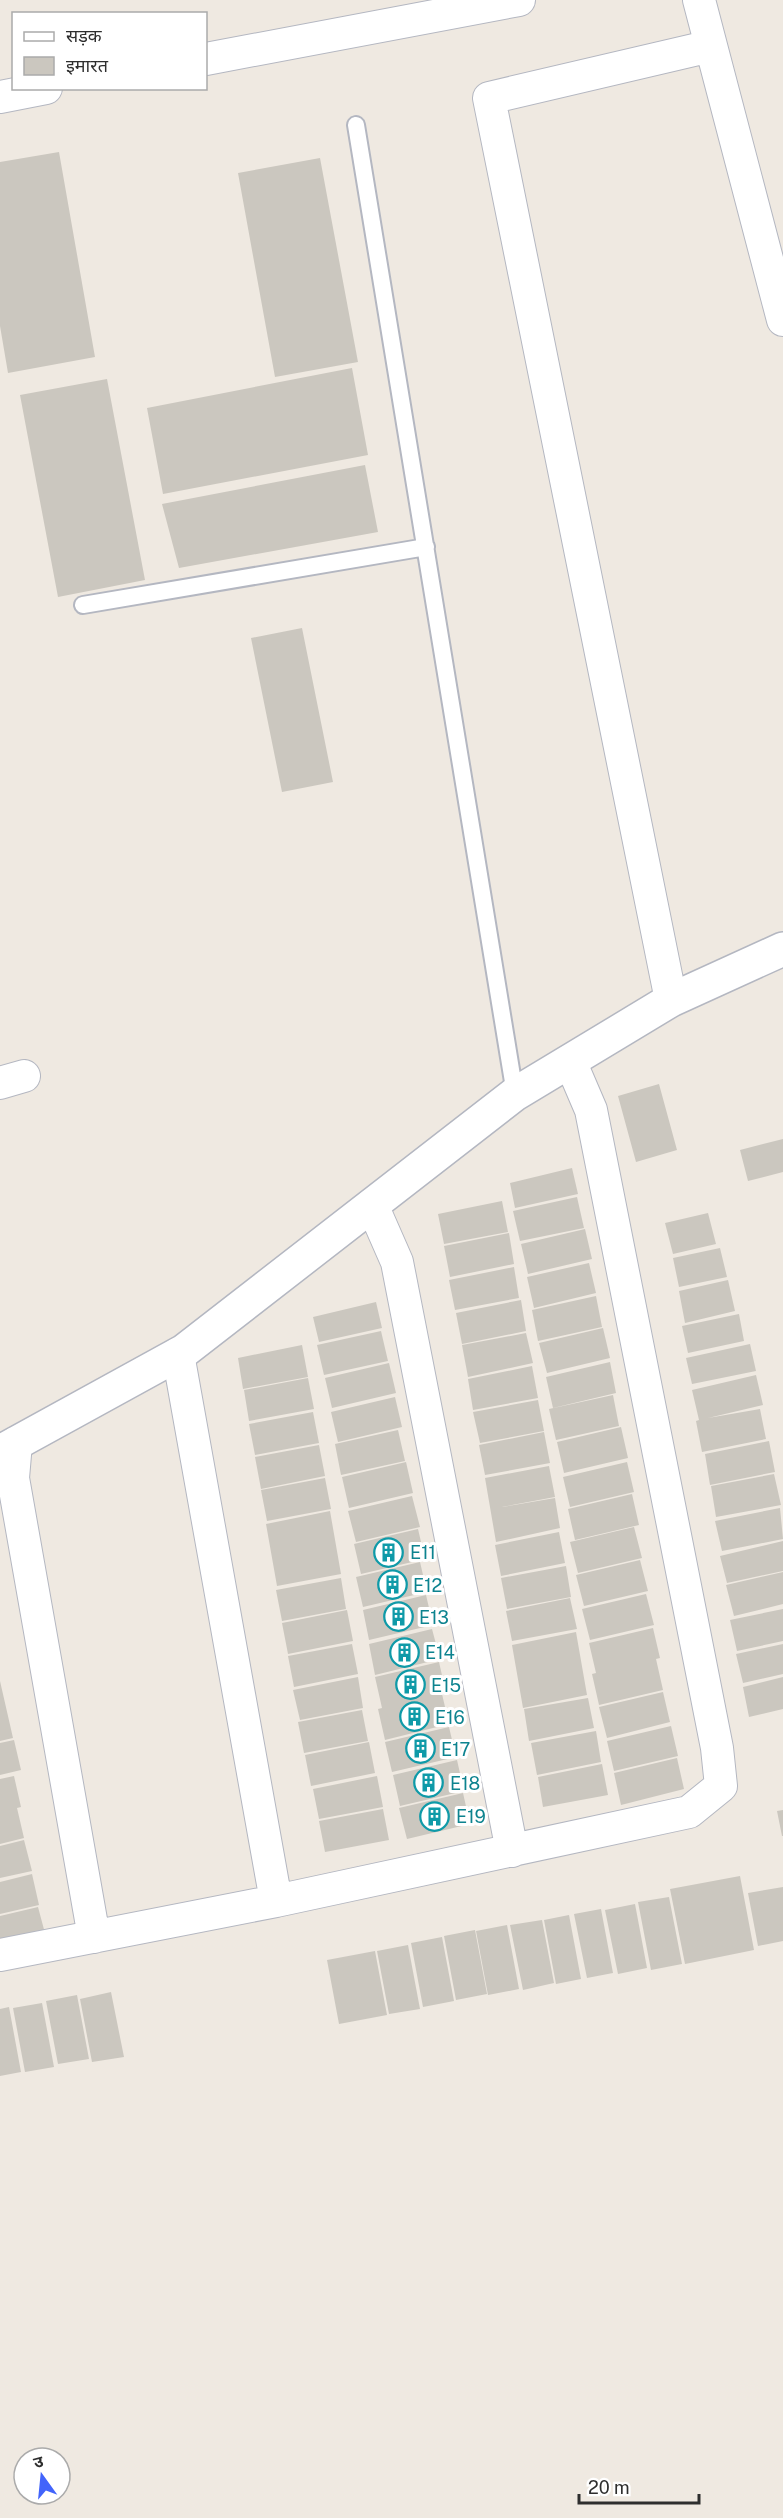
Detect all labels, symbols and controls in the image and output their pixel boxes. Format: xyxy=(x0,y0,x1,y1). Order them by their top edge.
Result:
legend xyxy=(12,12,207,90)
text: सड़क xyxy=(66,25,103,46)
text: इमारत xyxy=(66,55,109,76)
building icon: E11 xyxy=(373,1536,405,1568)
place label: E11 xyxy=(410,1542,436,1563)
building icon: E12 xyxy=(376,1569,408,1601)
place label: E12 xyxy=(413,1575,442,1596)
building icon: E13 xyxy=(382,1601,414,1633)
place label: E13 xyxy=(419,1607,449,1628)
building icon: E14 xyxy=(388,1636,420,1668)
place label: E14 xyxy=(425,1642,455,1663)
building icon: E15 xyxy=(394,1669,426,1701)
place label: E15 xyxy=(431,1675,461,1696)
building icon: E16 xyxy=(398,1701,430,1733)
place label: E16 xyxy=(435,1707,465,1728)
building icon: E17 xyxy=(404,1733,436,1765)
place label: E17 xyxy=(441,1739,470,1760)
building icon: E18 xyxy=(413,1767,445,1799)
place label: E18 xyxy=(450,1773,480,1794)
building icon: E19 xyxy=(419,1800,451,1832)
place label: E19 xyxy=(456,1806,486,1827)
north arrow xyxy=(12,2446,72,2506)
text: उ xyxy=(31,2451,46,2472)
scale bar xyxy=(579,2467,699,2505)
text: 20 m xyxy=(588,2477,630,2498)

